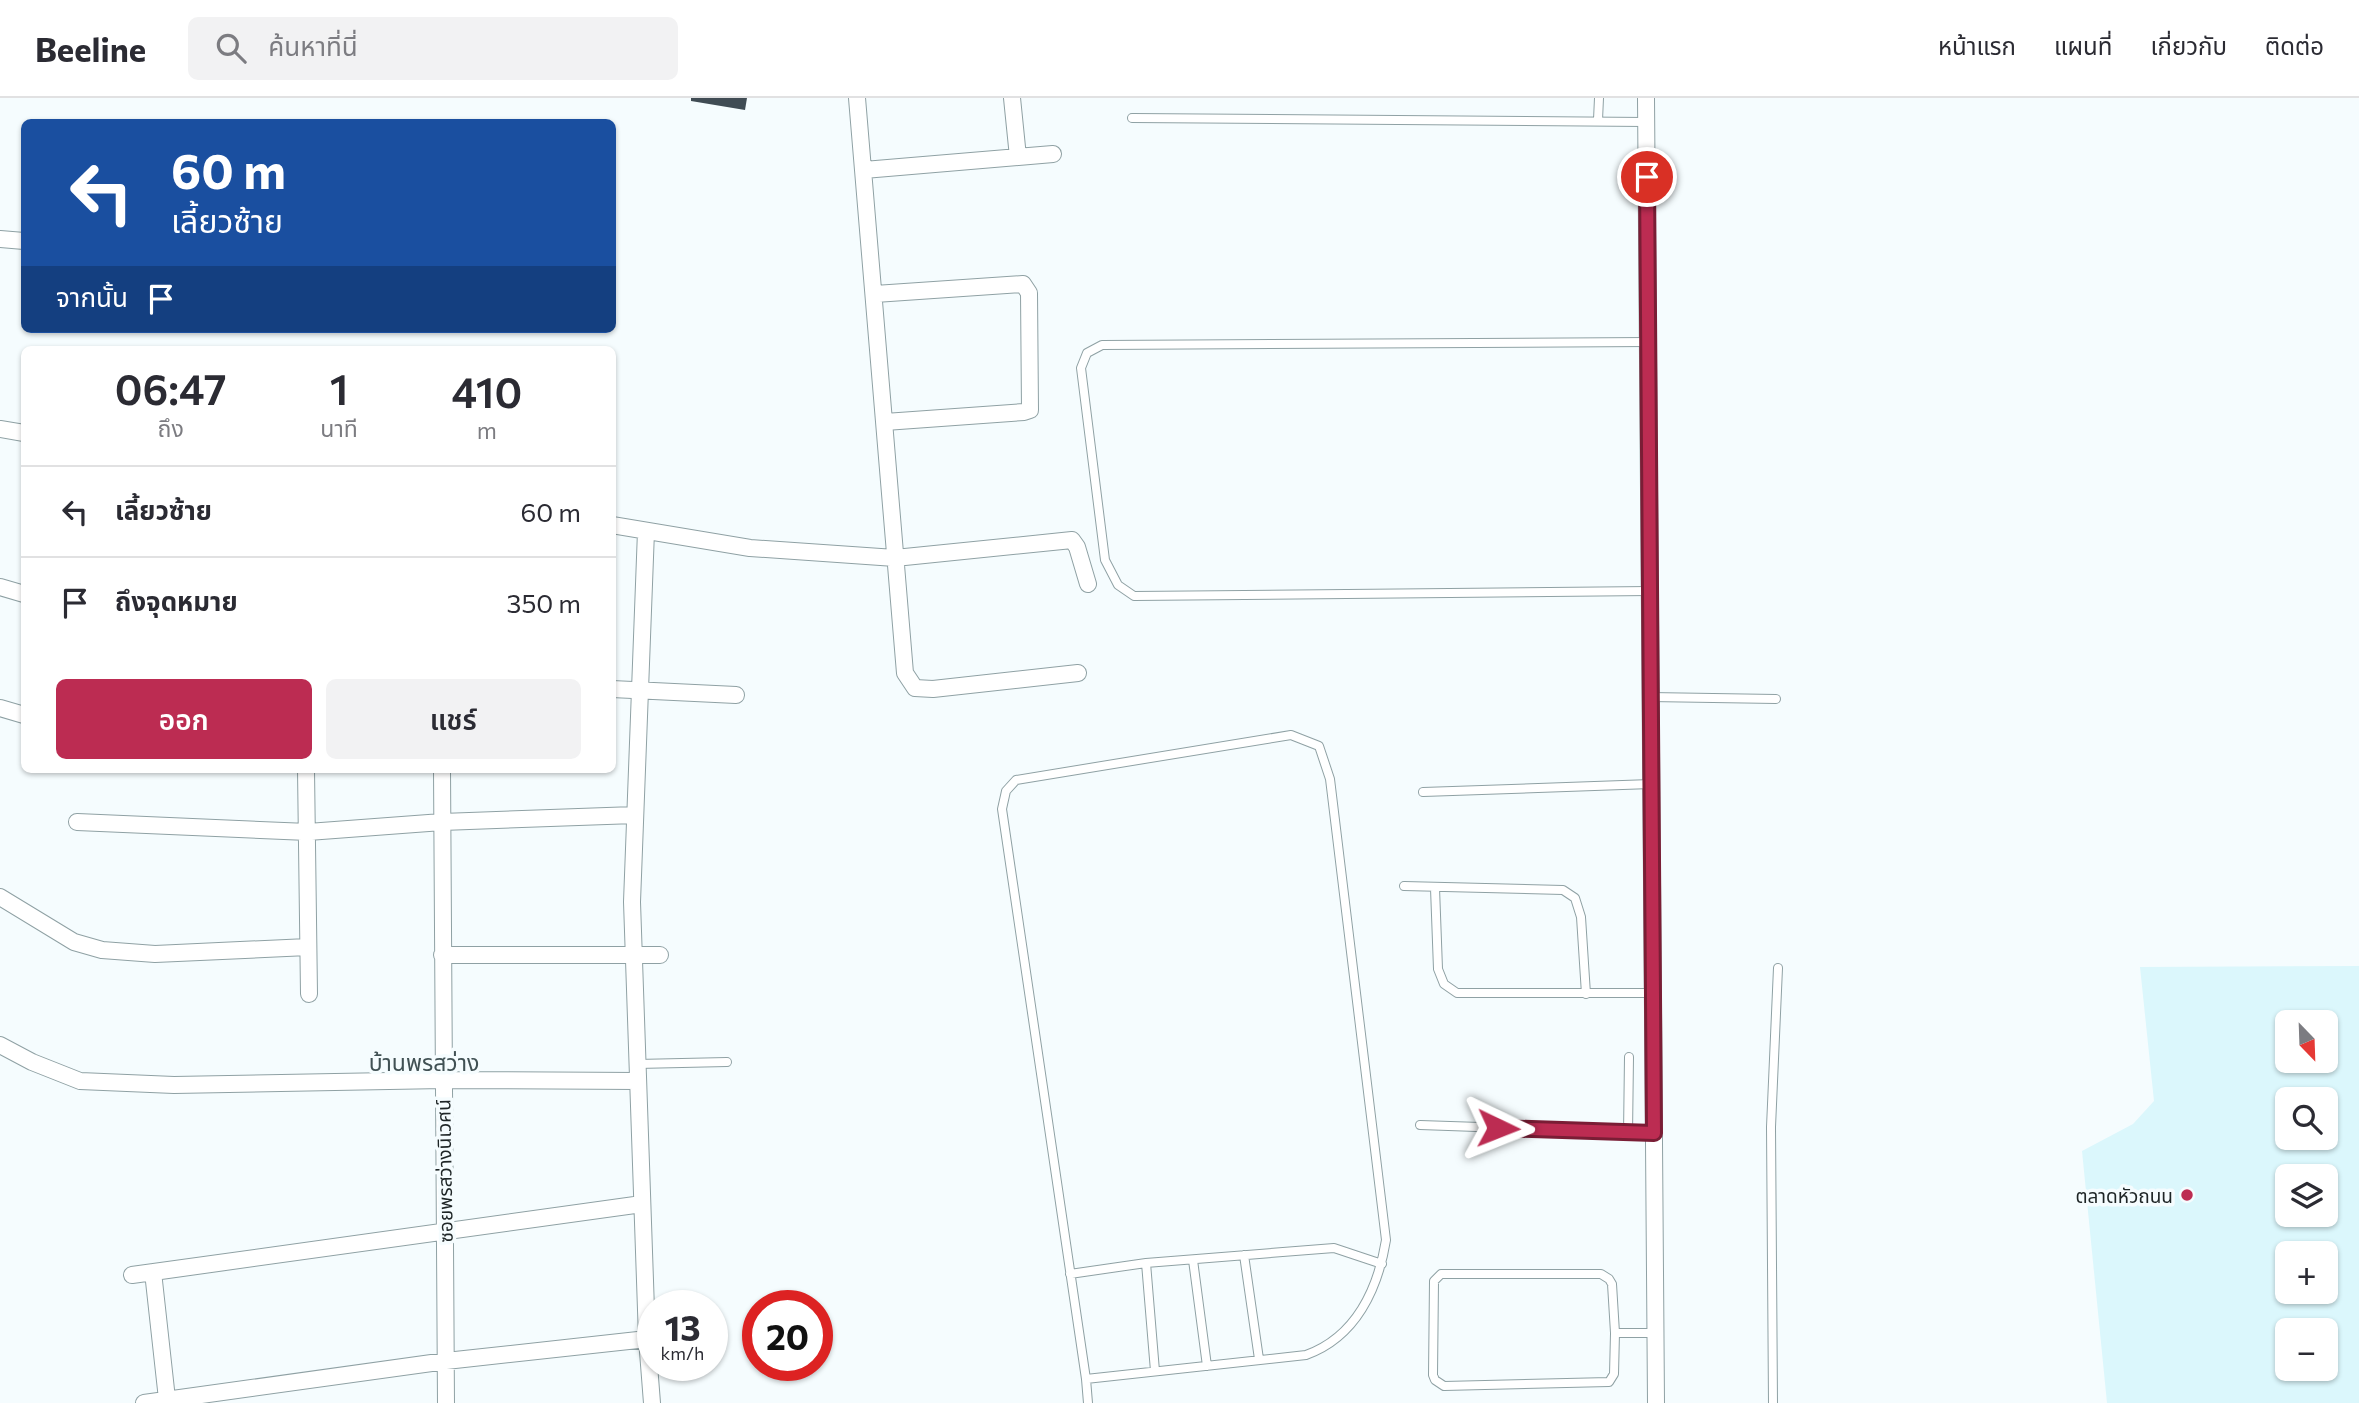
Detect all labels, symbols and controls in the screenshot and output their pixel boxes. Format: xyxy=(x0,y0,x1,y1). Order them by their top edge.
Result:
search box xyxy=(188,17,678,80)
text: Beeline xyxy=(35,28,146,69)
icon: search xyxy=(212,29,250,67)
text: ค้นหาที่นี่ xyxy=(268,30,358,61)
text: หน้าแรก xyxy=(1938,31,2016,60)
text: แผนที่ xyxy=(2054,31,2112,60)
text: เกี่ยวกับ xyxy=(2150,31,2227,60)
text: ติดต่อ xyxy=(2265,31,2324,60)
text: 60 m xyxy=(171,139,286,199)
icon: left xyxy=(56,147,147,238)
pin xyxy=(1617,147,1677,207)
icon: arrive xyxy=(1628,158,1666,196)
text: เลี้ยวซ้าย xyxy=(171,200,283,240)
icon: arrive xyxy=(142,280,180,318)
text: จากนั้น xyxy=(56,281,128,312)
text: 06:47 xyxy=(115,362,227,414)
text: 1 xyxy=(330,362,348,414)
text: 410 xyxy=(452,365,522,417)
text: ถึง xyxy=(158,414,184,442)
text: นาที xyxy=(320,414,358,442)
text: m xyxy=(477,416,497,444)
icon: left xyxy=(56,493,94,531)
text: เลี้ยวซ้าย xyxy=(115,494,212,525)
text: 60 m xyxy=(521,496,581,527)
icon: arrive xyxy=(56,584,94,622)
text: ถึงจุดหมาย xyxy=(115,585,238,616)
text: 350 m xyxy=(507,587,581,618)
button: ออก xyxy=(56,679,312,759)
button: แชร์ xyxy=(326,679,581,759)
north arrow xyxy=(2275,1010,2338,1073)
map controls xyxy=(2275,1010,2338,1381)
district label: บ้านพรสว่าง xyxy=(369,1048,479,1076)
button: search xyxy=(2275,1087,2338,1150)
position arrow xyxy=(1461,1091,1535,1165)
street label: ซอยพรสว่างนิเวศน์ xyxy=(431,1099,457,1243)
button: layers xyxy=(2275,1164,2338,1227)
place label: ตลาดหัวถนน xyxy=(2075,1184,2173,1207)
marker: ตลาดหัวถนน xyxy=(2179,1187,2195,1203)
button: + xyxy=(2275,1241,2338,1304)
speed limit sign: 20 xyxy=(742,1290,833,1381)
text: 13 xyxy=(664,1305,701,1348)
button: − xyxy=(2275,1318,2338,1381)
text: km/h xyxy=(661,1342,704,1364)

